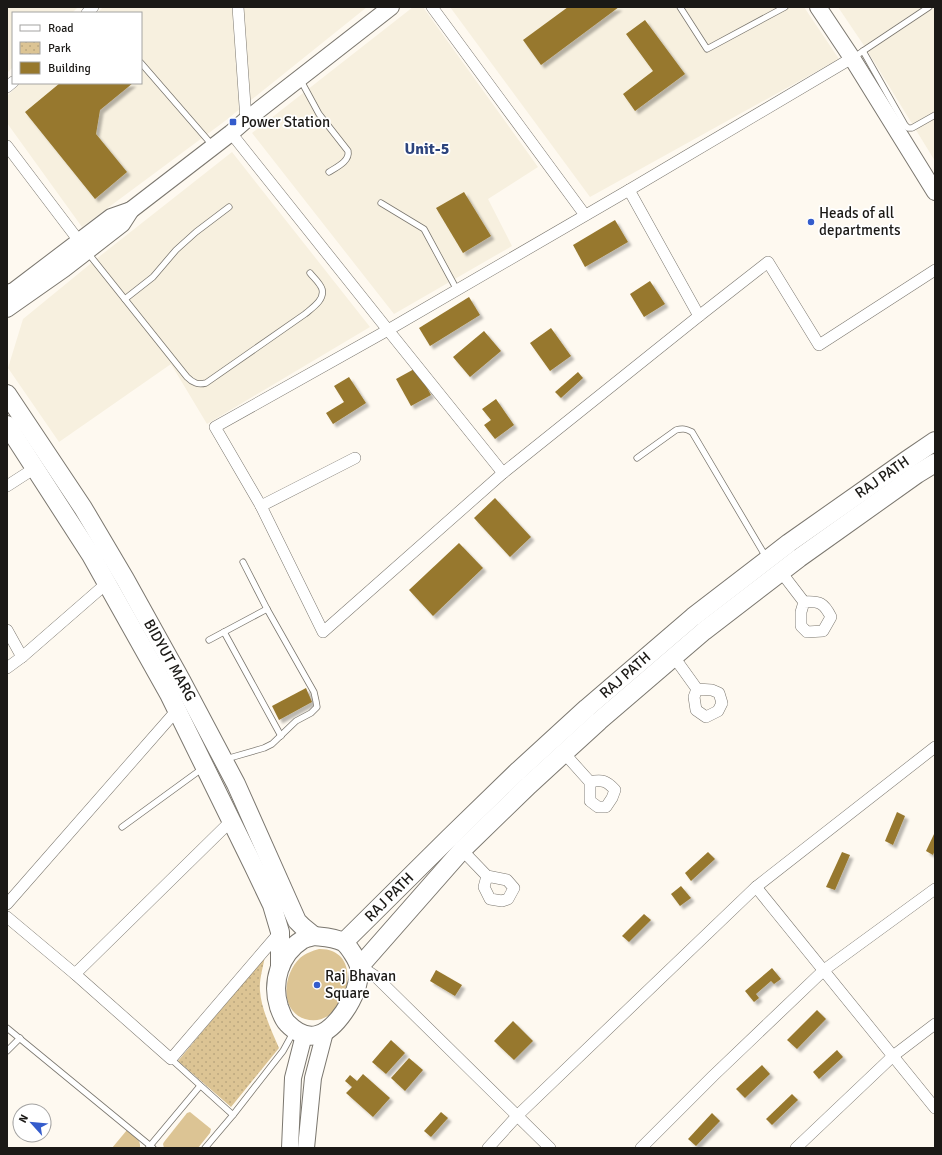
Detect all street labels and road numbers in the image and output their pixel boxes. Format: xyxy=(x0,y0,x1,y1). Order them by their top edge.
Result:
street label: RAJ PATH xyxy=(851,452,913,502)
street label: BIDYUT MARG xyxy=(140,616,200,704)
street label: RAJ PATH xyxy=(596,648,654,702)
street label: RAJ PATH xyxy=(361,869,417,925)

